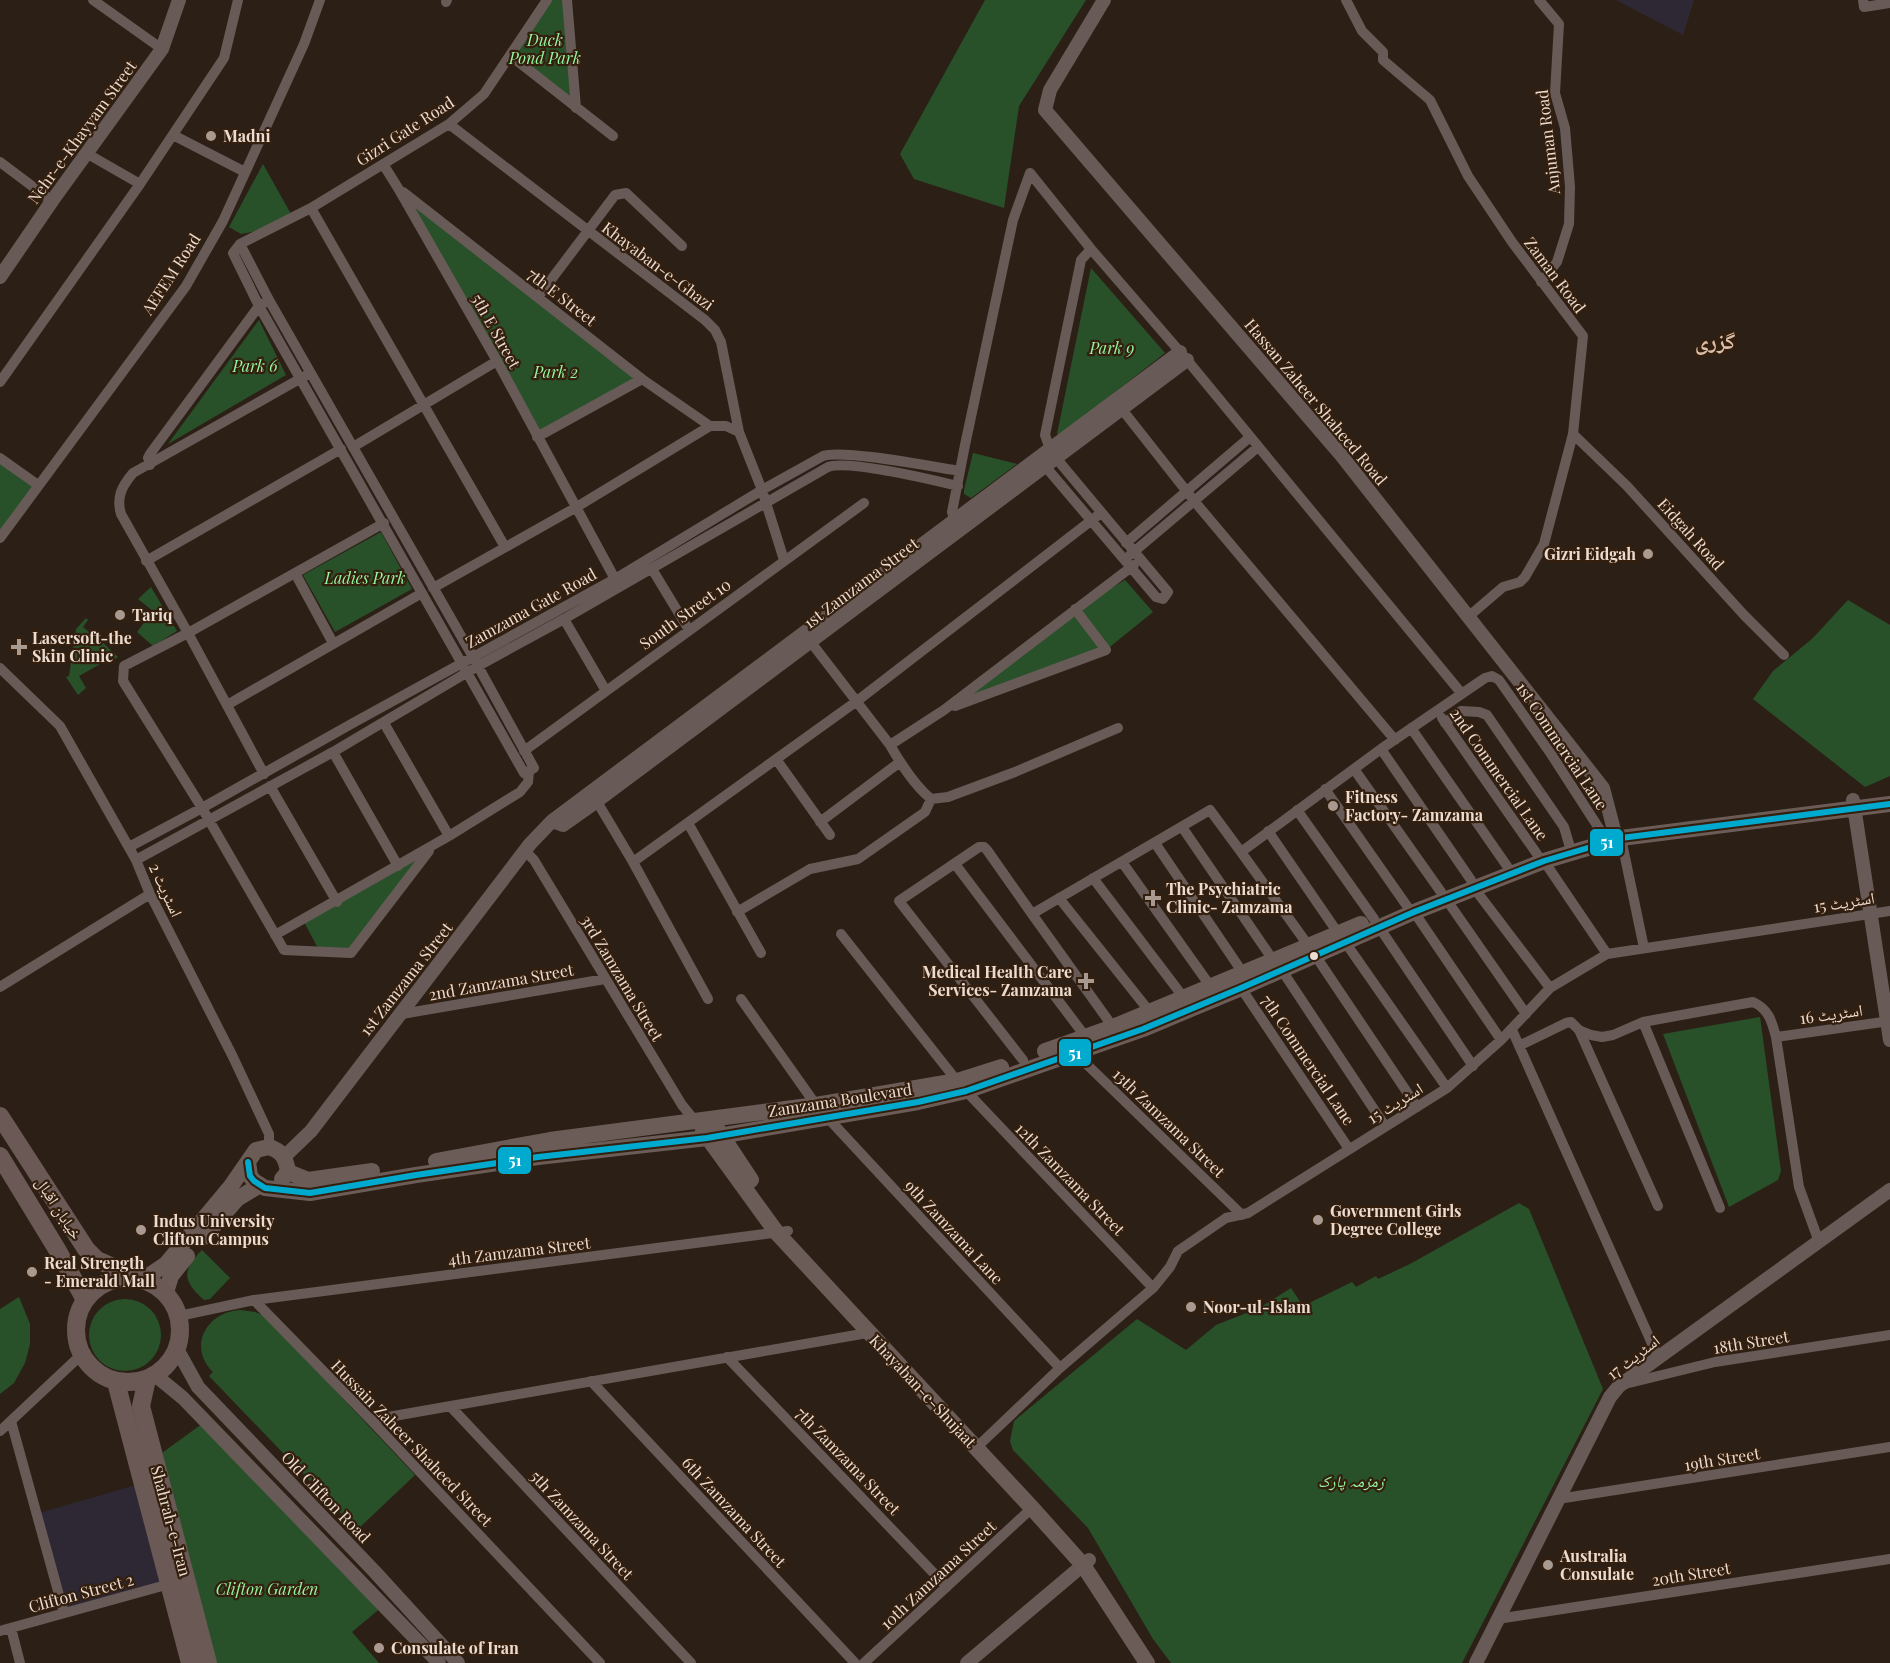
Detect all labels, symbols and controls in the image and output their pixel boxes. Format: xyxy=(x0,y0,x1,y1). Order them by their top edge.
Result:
park label: Duck Pond Park xyxy=(508,29,581,68)
street label: Nehr-e-Khayyam Street xyxy=(22,56,141,208)
street label: Anjuman Road xyxy=(1531,89,1564,197)
street label: Gizri Gate Road xyxy=(352,91,458,170)
place label: Madni xyxy=(223,125,270,146)
marker: Madni xyxy=(204,129,218,143)
street label: Khayaban-e-Ghazi xyxy=(598,217,719,315)
street label: AEFEM Road xyxy=(136,229,205,319)
street label: Zaman Road xyxy=(1520,233,1591,317)
street label: 7th E Street xyxy=(523,263,601,330)
street label: 5th E Street xyxy=(467,290,526,372)
street label: Hassan Zaheer Shaheed Road xyxy=(1241,314,1392,489)
district label: گزری xyxy=(1695,325,1736,355)
park label: Park 9 xyxy=(1089,337,1134,358)
park label: Park 6 xyxy=(231,355,278,376)
park label: Park 2 xyxy=(533,361,578,382)
street label: Eidgah Road xyxy=(1654,493,1729,574)
street label: 1st Zamzama Street xyxy=(799,532,923,633)
place label: Gizri Eidgah xyxy=(1544,543,1636,564)
marker: Gizri Eidgah xyxy=(1641,547,1655,561)
street label: Zamzama Gate Road xyxy=(462,563,600,652)
park label: Ladies Park xyxy=(324,567,405,588)
street label: South Street 10 xyxy=(635,573,735,654)
place label: Tariq xyxy=(132,604,173,625)
marker: Tariq xyxy=(113,608,127,622)
place label: Lasersoft-the Skin Clinic xyxy=(32,627,132,666)
marker: Lasersoft-the Skin Clinic xyxy=(10,638,28,656)
street label: 1st Commercial Lane xyxy=(1512,678,1613,814)
street label: 2nd Commercial Lane xyxy=(1446,703,1553,844)
place label: Fitness Factory- Zamzama xyxy=(1345,786,1484,825)
marker: Fitness Factory- Zamzama xyxy=(1326,799,1340,813)
line badge: 51 xyxy=(1589,828,1624,857)
text: 51 xyxy=(1600,831,1614,852)
street label: اسٹریٹ 2 xyxy=(145,860,188,920)
place label: The Psychiatric Clinic- Zamzama xyxy=(1166,878,1293,917)
street label: اسٹریٹ 15 xyxy=(1812,886,1876,917)
marker: The Psychiatric Clinic- Zamzama xyxy=(1144,889,1162,907)
street label: 3rd Zamzama Street xyxy=(576,911,669,1045)
street label: 1st Zamzama Street xyxy=(355,917,457,1040)
unlabelled marker xyxy=(1308,950,1320,962)
street label: 2nd Zamzama Street xyxy=(427,958,575,1005)
place label: Medical Health Care Services- Zamzama xyxy=(922,961,1073,1000)
marker: Medical Health Care Services- Zamzama xyxy=(1077,972,1095,990)
street label: 7th Commercial Lane xyxy=(1257,991,1360,1129)
street label: اسٹریٹ 16 xyxy=(1798,999,1864,1028)
line badge: 51 xyxy=(1058,1038,1092,1067)
text: 51 xyxy=(1068,1042,1082,1063)
street label: 13th Zamzama Street xyxy=(1109,1064,1230,1182)
street label: اسٹریٹ 15 xyxy=(1363,1077,1426,1128)
street label: Zamzama Boulevard xyxy=(766,1078,913,1121)
street label: 12th Zamzama Street xyxy=(1011,1118,1130,1240)
line badge: 51 xyxy=(497,1146,532,1175)
text: 51 xyxy=(508,1149,522,1170)
street label: خیابان اقبال xyxy=(31,1172,87,1244)
street label: 9th Zamzama Lane xyxy=(900,1175,1008,1288)
place label: Government Girls Degree College xyxy=(1330,1200,1462,1239)
place label: Indus University Clifton Campus xyxy=(153,1210,275,1249)
marker: Government Girls Degree College xyxy=(1311,1213,1325,1227)
marker: Indus University Clifton Campus xyxy=(134,1223,148,1237)
street label: 4th Zamzama Street xyxy=(447,1231,592,1270)
place label: Real Strength - Emerald Mall xyxy=(44,1252,155,1291)
marker: Real Strength - Emerald Mall xyxy=(25,1265,39,1279)
place label: Noor-ul-Islam xyxy=(1203,1296,1311,1317)
marker: Noor-ul-Islam xyxy=(1184,1300,1198,1314)
street label: 18th Street xyxy=(1712,1325,1791,1358)
street label: اسٹریٹ 17 xyxy=(1602,1329,1663,1384)
street label: Khayaban-e-Shujaat xyxy=(865,1330,982,1452)
street label: Hussain Zaheer Shaheed Street xyxy=(327,1355,498,1531)
street label: 7th Zamzama Street xyxy=(792,1402,905,1519)
street label: 19th Street xyxy=(1683,1442,1761,1475)
street label: Old Clifton Road xyxy=(277,1446,375,1547)
street label: 6th Zamzama Street xyxy=(678,1452,791,1572)
street label: Shahrah-e-Iran xyxy=(147,1463,196,1579)
street label: 5th Zamzama Street xyxy=(526,1466,639,1584)
park label: زمزمہ پارک xyxy=(1318,1470,1386,1491)
street label: 10th Zamzama Street xyxy=(875,1515,1000,1634)
place label: Australia Consulate xyxy=(1559,1545,1634,1584)
street label: 20th Street xyxy=(1650,1557,1732,1590)
marker: Australia Consulate xyxy=(1541,1558,1555,1572)
street label: Clifton Street 2 xyxy=(26,1568,136,1617)
park label: Clifton Garden xyxy=(216,1578,318,1599)
place label: Consulate of Iran xyxy=(391,1637,519,1658)
marker: Consulate of Iran xyxy=(372,1641,386,1655)

